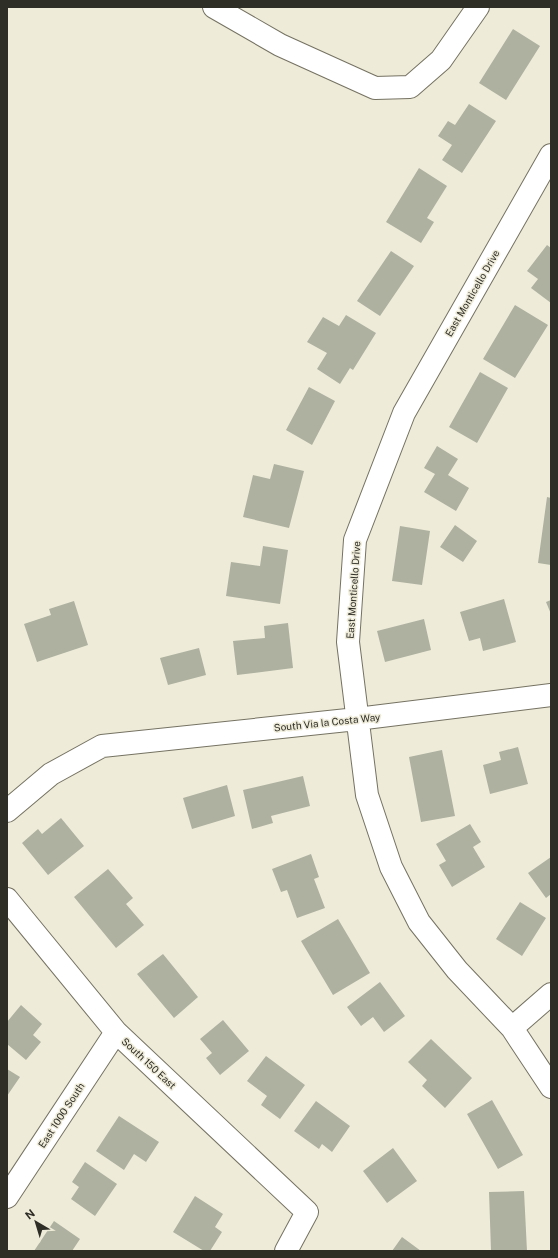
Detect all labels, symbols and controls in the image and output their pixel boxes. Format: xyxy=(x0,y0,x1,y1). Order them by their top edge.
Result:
street label: East Monticello Drive xyxy=(442,247,502,338)
street label: East Monticello Drive xyxy=(344,540,362,639)
street label: South Via la Costa Way xyxy=(273,710,381,734)
street label: South 150 East xyxy=(119,1035,179,1091)
street label: East 1000 South xyxy=(35,1080,87,1150)
north arrow xyxy=(16,1202,56,1242)
text: N xyxy=(23,1207,37,1221)

